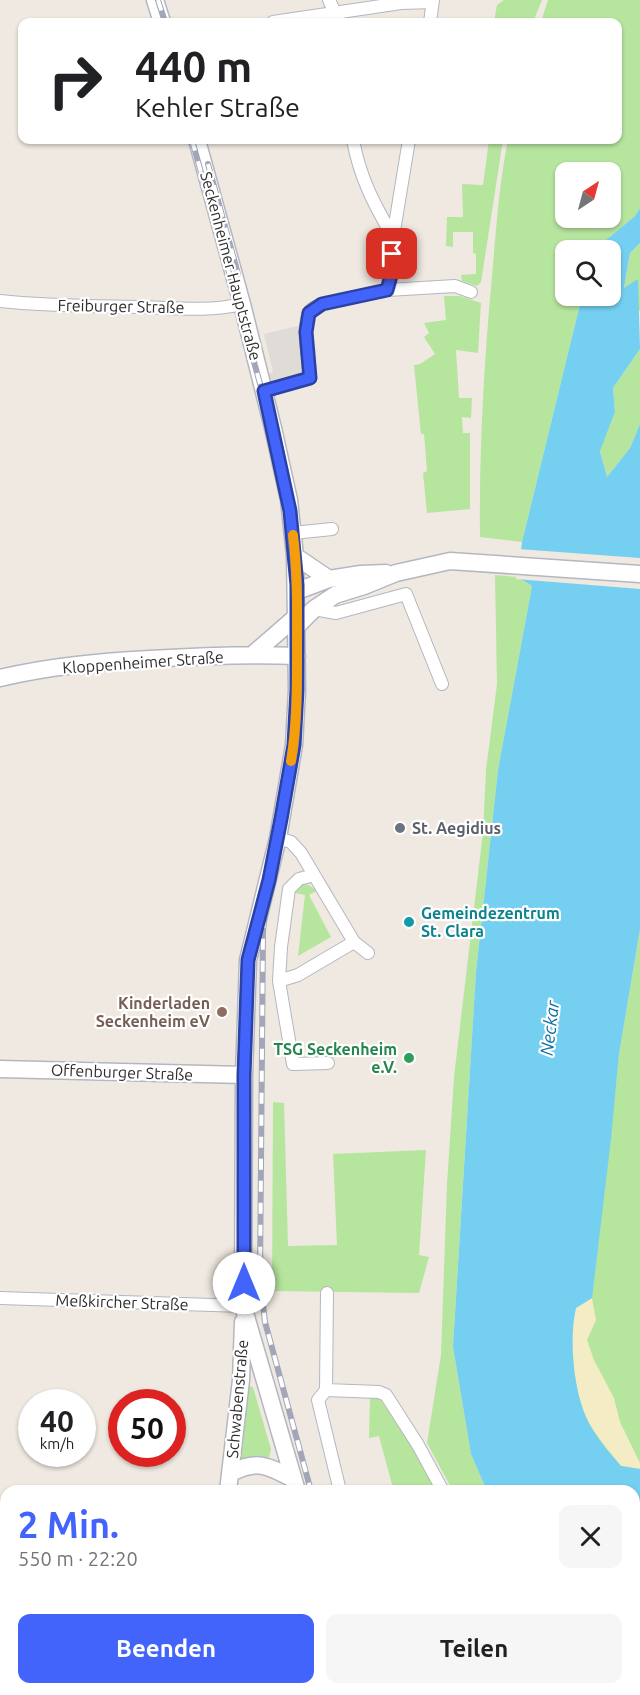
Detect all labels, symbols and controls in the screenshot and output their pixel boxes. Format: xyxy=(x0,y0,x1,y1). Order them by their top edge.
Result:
icon: right xyxy=(36,42,114,120)
text: 440 m xyxy=(135,43,252,90)
text: Kehler Straße xyxy=(135,92,300,122)
north arrow xyxy=(555,162,621,228)
map controls xyxy=(555,162,621,306)
street label: Seckenheimer Hauptstraße xyxy=(197,170,265,362)
pin xyxy=(366,228,417,279)
icon: arrive xyxy=(375,237,408,270)
button: search xyxy=(555,240,621,306)
street label: Freiburger Straße xyxy=(58,296,184,316)
street label: Kloppenheimer Straße xyxy=(62,647,224,677)
place label: St. Aegidius xyxy=(412,819,501,837)
marker: St. Aegidius xyxy=(393,821,407,835)
place label: Gemeindezentrum St. Clara xyxy=(421,904,560,940)
marker: Gemeindezentrum St. Clara xyxy=(402,915,416,929)
place label: Kinderladen Seckenheim eV xyxy=(96,994,211,1030)
water label: Neckar xyxy=(536,998,562,1057)
marker: Kinderladen Seckenheim eV xyxy=(215,1005,229,1019)
place label: TSG Seckenheim e.V. xyxy=(273,1040,397,1076)
marker: TSG Seckenheim e.V. xyxy=(402,1051,416,1065)
street label: Offenburger Straße xyxy=(51,1061,193,1083)
position arrow xyxy=(212,1251,276,1315)
street label: Meßkircher Straße xyxy=(55,1291,189,1313)
street label: Schwabenstraße xyxy=(223,1339,251,1459)
speed limit sign: 50 xyxy=(108,1389,186,1467)
text: 40 xyxy=(40,1404,74,1438)
text: km/h xyxy=(40,1435,74,1452)
text: 2 Min. xyxy=(18,1504,119,1545)
button: close xyxy=(559,1505,622,1568)
text: 550 m · 22:20 xyxy=(18,1547,138,1570)
button: Beenden xyxy=(18,1614,314,1683)
button: Teilen xyxy=(326,1614,622,1683)

